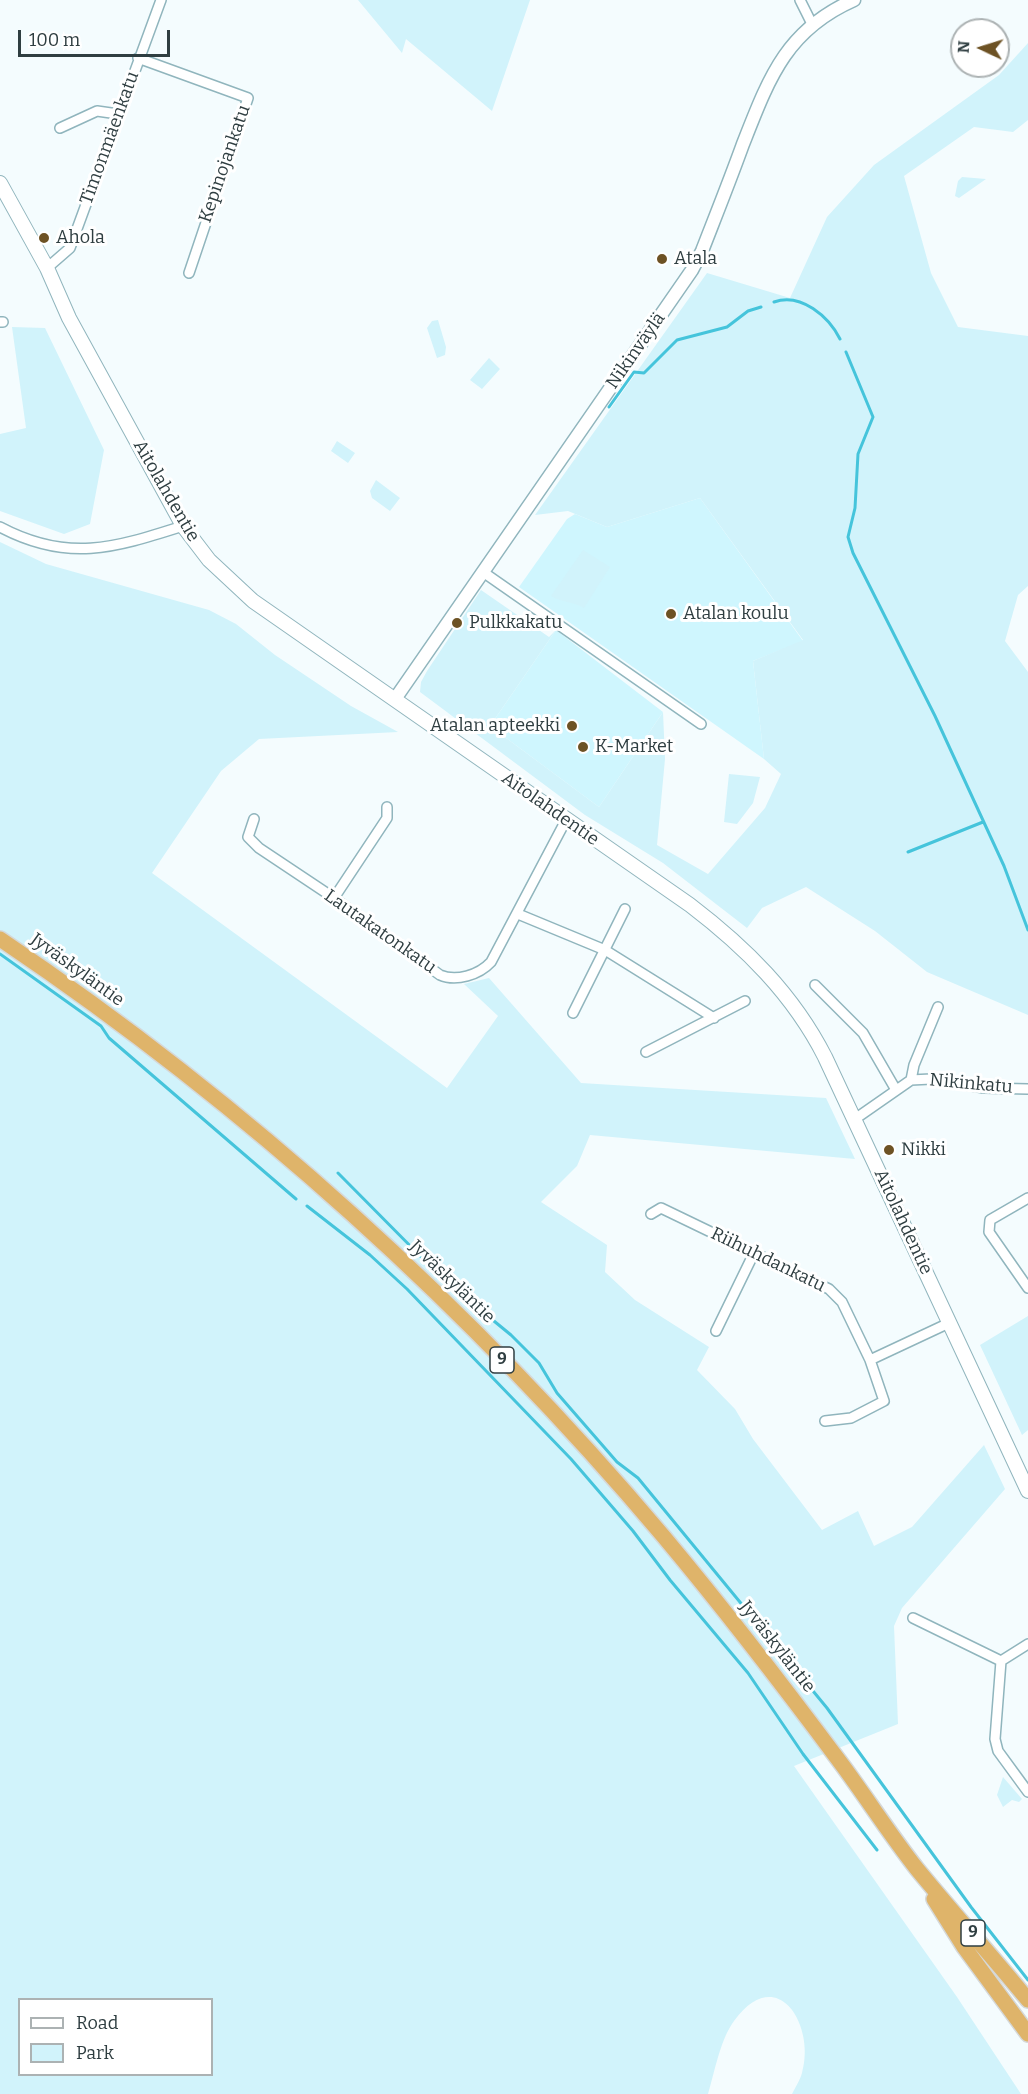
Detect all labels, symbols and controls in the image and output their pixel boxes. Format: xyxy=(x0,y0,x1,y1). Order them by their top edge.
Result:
scale bar xyxy=(21,18,172,56)
north arrow xyxy=(950,18,1010,78)
text: 100 m xyxy=(29,29,80,51)
text: N xyxy=(954,40,973,54)
street label: Timonmäenkatu xyxy=(76,69,144,207)
street label: Kepinojankatu xyxy=(195,102,255,226)
place label: Ahola xyxy=(56,227,105,249)
marker: Ahola xyxy=(37,231,51,245)
place label: Atala xyxy=(674,248,717,270)
marker: Atala xyxy=(655,252,669,266)
street label: Nikinväylä xyxy=(602,309,670,393)
street label: Aitolahdentie xyxy=(128,436,204,546)
place label: Atalan koulu xyxy=(683,603,789,625)
marker: Atalan koulu xyxy=(664,607,678,621)
place label: Pulkkakatu xyxy=(469,612,562,634)
marker: Pulkkakatu xyxy=(450,616,464,630)
place label: Atalan apteekki xyxy=(430,715,560,737)
marker: Atalan apteekki xyxy=(565,719,579,733)
place label: K-Market xyxy=(595,736,673,758)
marker: K-Market xyxy=(576,740,590,754)
street label: Aitolahdentie xyxy=(497,767,603,851)
street label: Lautakatonkatu xyxy=(320,885,440,979)
street label: Jyväskyläntie xyxy=(26,929,128,1011)
street label: Nikinkatu xyxy=(928,1070,1014,1098)
place label: Nikki xyxy=(901,1139,946,1161)
marker: Nikki xyxy=(882,1143,896,1157)
street label: Aitolahdentie xyxy=(869,1166,937,1278)
street label: Riihuhdankatu xyxy=(707,1223,829,1297)
street label: Jyväskyläntie xyxy=(405,1236,499,1328)
road number: 9 xyxy=(490,1347,514,1373)
street label: Jyväskyläntie xyxy=(735,1597,819,1697)
road number: 9 xyxy=(961,1920,985,1946)
legend xyxy=(18,1998,213,2076)
text: Road xyxy=(76,2012,118,2034)
text: Park xyxy=(76,2042,114,2064)

